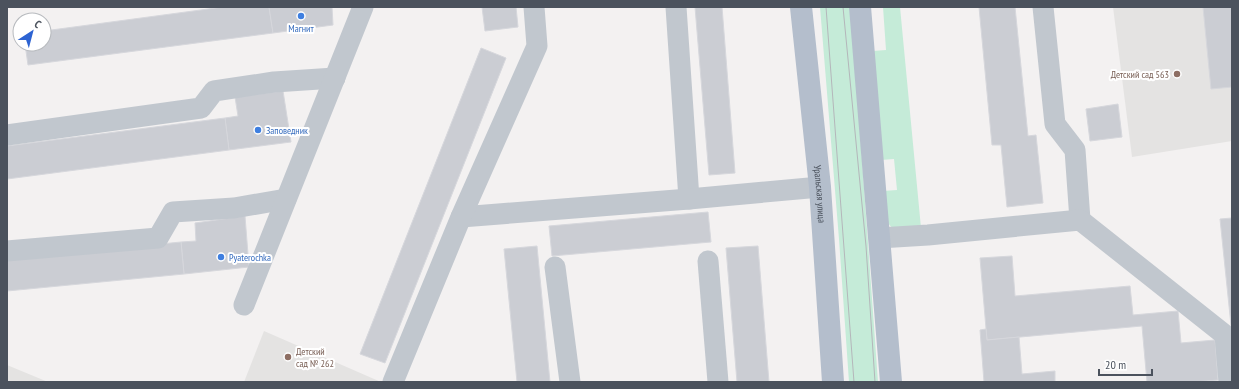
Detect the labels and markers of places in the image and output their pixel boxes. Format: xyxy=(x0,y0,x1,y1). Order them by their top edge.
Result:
marker: Магнит xyxy=(296,11,306,21)
place label: Магнит xyxy=(288,22,314,35)
place label: Детский сад 563 xyxy=(1111,68,1169,81)
marker: Детский сад 563 xyxy=(1172,69,1182,79)
place label: Заповедник xyxy=(266,124,308,137)
marker: Заповедник xyxy=(253,125,263,135)
place label: Pyaterochka xyxy=(229,251,271,264)
marker: Pyaterochka xyxy=(216,252,226,262)
place label: Детский сад № 262 xyxy=(296,345,334,370)
marker: Детский сад № 262 xyxy=(283,352,293,362)

